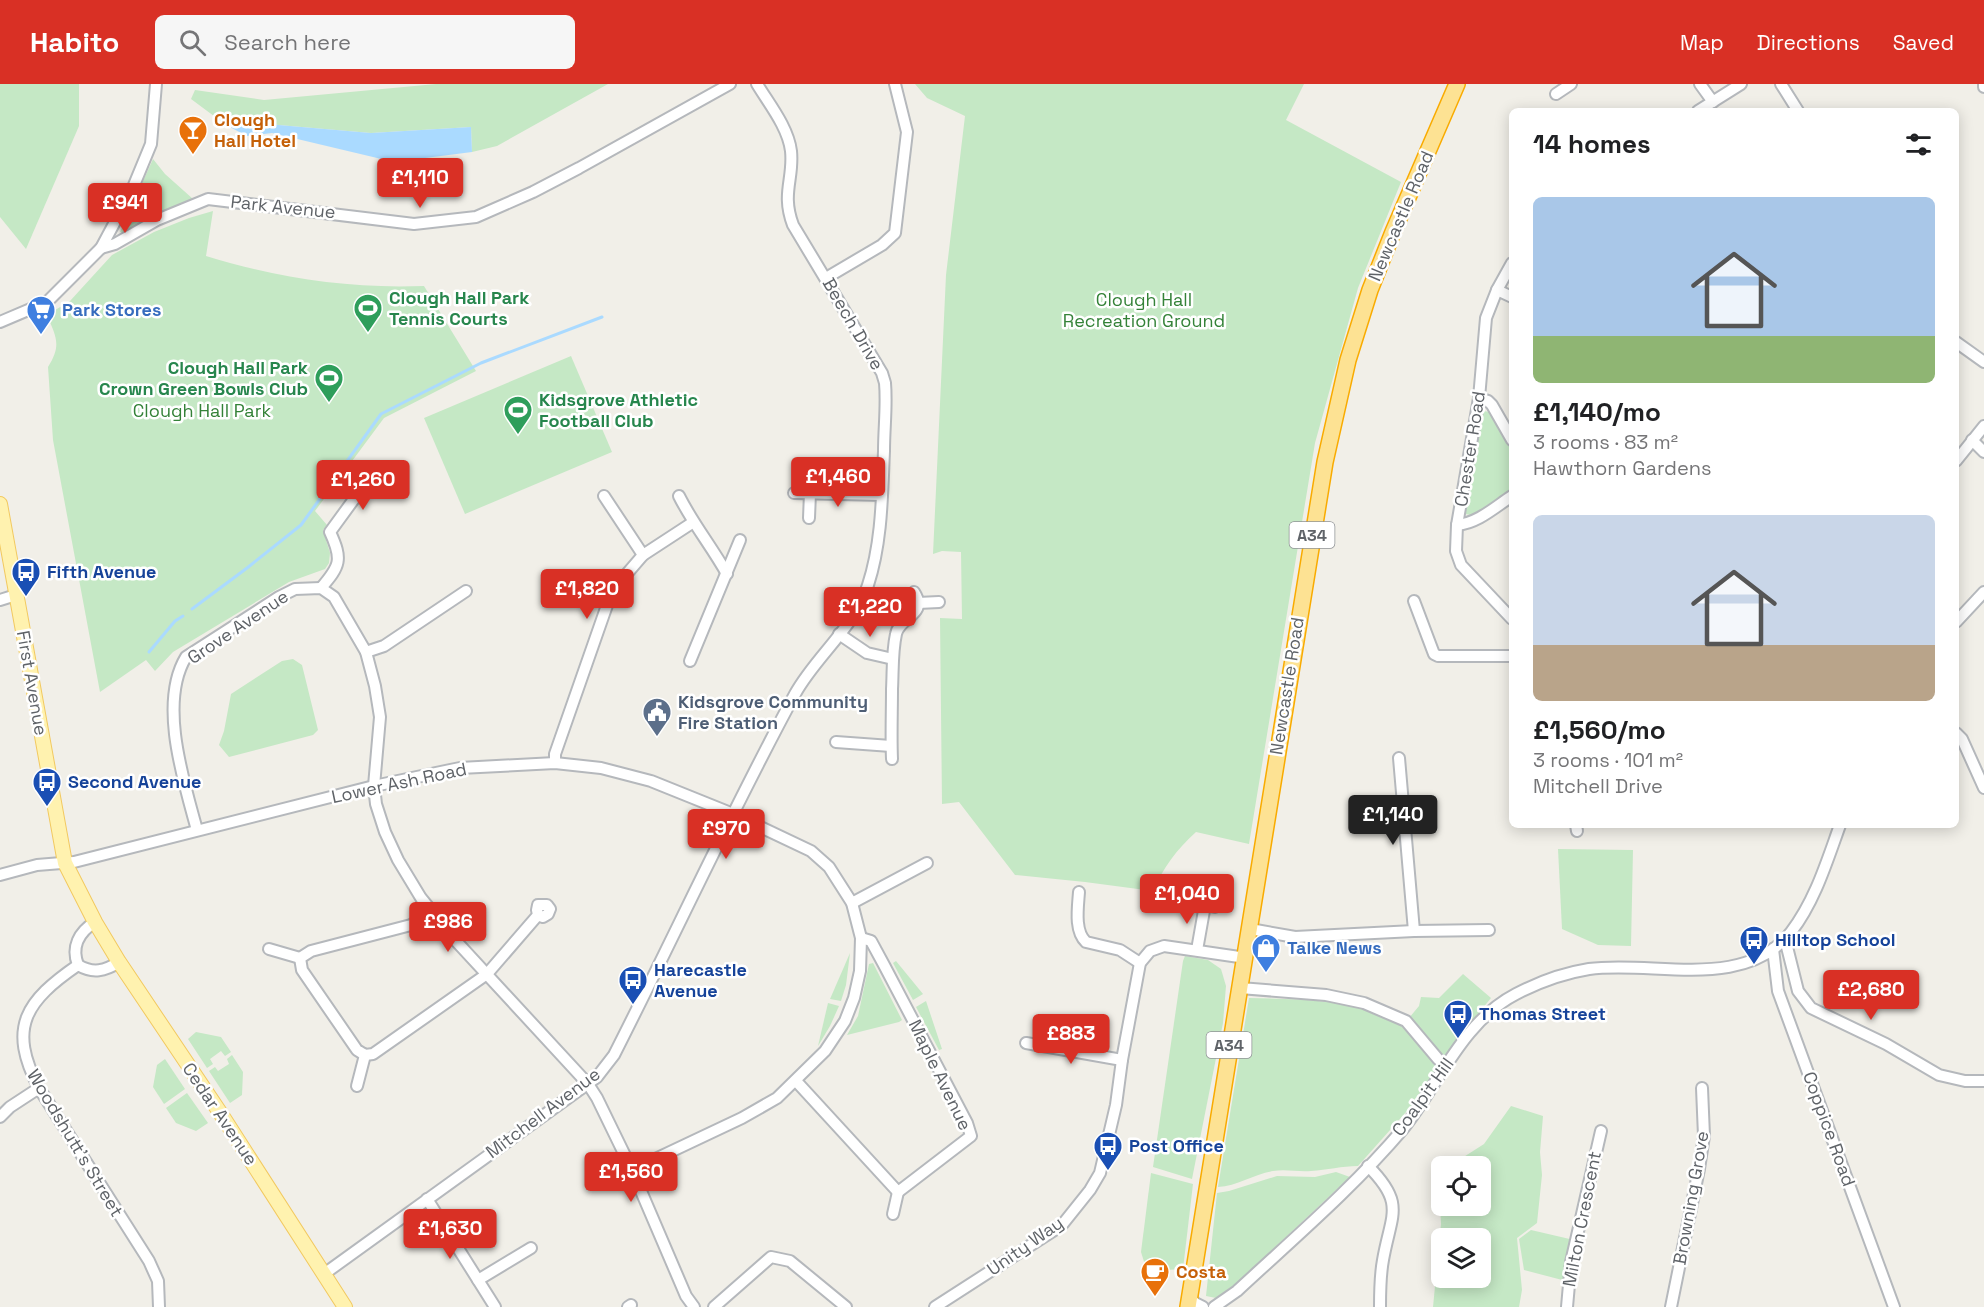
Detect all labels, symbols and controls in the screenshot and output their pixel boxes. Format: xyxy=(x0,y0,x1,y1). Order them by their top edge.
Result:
search box xyxy=(155,15,575,69)
text: Habito xyxy=(30,24,119,60)
icon: search xyxy=(176,26,209,59)
text: Search here xyxy=(224,28,351,56)
text: Map xyxy=(1680,29,1724,56)
text: Directions xyxy=(1757,29,1860,56)
text: Saved xyxy=(1893,29,1954,56)
place label: Clough Hall Hotel xyxy=(214,108,296,152)
bar icon: Clough Hall Hotel xyxy=(177,114,209,156)
text: 14 homes xyxy=(1533,127,1651,161)
icon: filters xyxy=(1902,128,1935,161)
street label: Newcastle Road xyxy=(1363,147,1438,284)
pin: £1,110 xyxy=(371,158,469,209)
text: £1,110 xyxy=(391,164,449,190)
pin: £941 xyxy=(89,183,161,234)
text: £941 xyxy=(102,189,148,215)
street label: Park Avenue xyxy=(229,190,337,223)
icon: home xyxy=(1680,236,1788,344)
street label: Beech Drive xyxy=(818,274,889,374)
place label: Clough Hall Park Tennis Courts xyxy=(389,286,529,330)
park label: Clough Hall Recreation Ground xyxy=(1063,288,1225,332)
sports icon: Clough Hall Park Tennis Courts xyxy=(352,292,384,334)
supermarket icon: Park Stores xyxy=(25,294,57,336)
place label: Park Stores xyxy=(62,298,161,321)
place label: Clough Hall Park Crown Green Bowls Club xyxy=(99,356,308,400)
sports icon: Clough Hall Park Crown Green Bowls Club xyxy=(313,362,345,404)
place label: Kidsgrove Athletic Football Club xyxy=(539,388,698,432)
street label: Chester Road xyxy=(1449,389,1490,508)
sports icon: Kidsgrove Athletic Football Club xyxy=(502,394,534,436)
text: £1,140/mo xyxy=(1533,395,1661,429)
park label: Clough Hall Park xyxy=(133,399,271,422)
text: 3 rooms · 83 m² xyxy=(1533,429,1678,455)
text: Hawthorn Gardens xyxy=(1533,455,1712,481)
pin: £1,460 xyxy=(789,457,887,508)
pin: £1,260 xyxy=(314,460,412,511)
text: £1,460 xyxy=(805,463,871,489)
text: £1,260 xyxy=(331,466,395,492)
road number: A34 xyxy=(1290,522,1334,548)
icon: home xyxy=(1680,554,1788,662)
bus stop icon: Fifth Avenue xyxy=(10,556,42,598)
place label: Fifth Avenue xyxy=(47,560,156,583)
pin: £1,820 xyxy=(538,569,636,620)
text: £1,820 xyxy=(555,575,619,601)
street label: Grove Avenue xyxy=(183,584,293,669)
pin: £1,220 xyxy=(821,587,919,638)
text: £1,220 xyxy=(838,593,902,619)
street label: Newcastle Road xyxy=(1264,615,1309,756)
street label: First Avenue xyxy=(12,629,53,737)
place label: Kidsgrove Community Fire Station xyxy=(678,690,868,734)
public building icon: Kidsgrove Community Fire Station xyxy=(641,696,673,738)
text: £1,560/mo xyxy=(1533,713,1666,747)
text: 3 rooms · 101 m² xyxy=(1533,747,1683,773)
street label: Lower Ash Road xyxy=(329,757,469,808)
bus stop icon: Second Avenue xyxy=(31,766,63,808)
place label: Second Avenue xyxy=(68,770,201,793)
text: Mitchell Drive xyxy=(1533,773,1663,799)
pin: £1,140 xyxy=(1344,795,1442,846)
text: £1,140 xyxy=(1362,801,1424,827)
pin: £970 xyxy=(690,809,762,860)
text: £970 xyxy=(702,815,750,841)
pin: £1,040 xyxy=(1138,874,1236,925)
text: £1,040 xyxy=(1154,880,1220,906)
pin: £986 xyxy=(412,902,484,953)
text: £986 xyxy=(423,908,473,934)
bus stop icon: Hilltop School xyxy=(1738,924,1770,966)
place label: Hilltop School xyxy=(1775,928,1896,951)
shop icon: Talke News xyxy=(1250,932,1282,974)
place label: Talke News xyxy=(1287,936,1382,959)
place label: Harecastle Avenue xyxy=(654,958,747,1002)
bus stop icon: Harecastle Avenue xyxy=(617,964,649,1006)
pin: £2,680 xyxy=(1822,970,1920,1021)
text: £2,680 xyxy=(1837,976,1905,1002)
bus stop icon: Thomas Street xyxy=(1442,998,1474,1040)
place label: Thomas Street xyxy=(1479,1002,1606,1025)
pin: £883 xyxy=(1035,1014,1107,1065)
street label: Maple Avenue xyxy=(904,1016,977,1134)
text: £883 xyxy=(1047,1020,1095,1046)
road number: A34 xyxy=(1206,1032,1252,1058)
street label: Coalpit Hill xyxy=(1386,1053,1459,1140)
street label: Cedar Avenue xyxy=(178,1058,263,1169)
street label: Mitchell Avenue xyxy=(481,1062,604,1163)
street label: Woodshutt's Street xyxy=(22,1065,129,1221)
street label: Coppice Road xyxy=(1798,1068,1861,1189)
street label: Browning Grove xyxy=(1667,1129,1714,1267)
bus stop icon: Post Office xyxy=(1092,1130,1124,1172)
place label: Post Office xyxy=(1129,1134,1224,1157)
street label: Milton Crescent xyxy=(1557,1149,1606,1289)
pin: £1,560 xyxy=(582,1152,680,1203)
map controls xyxy=(1431,1156,1491,1288)
button: locate xyxy=(1431,1156,1491,1216)
text: £1,560 xyxy=(599,1158,664,1184)
pin: £1,630 xyxy=(401,1209,499,1260)
street label: Unity Way xyxy=(982,1211,1067,1280)
text: £1,630 xyxy=(418,1215,482,1241)
button: layers xyxy=(1431,1228,1491,1288)
cafe icon: Costa xyxy=(1139,1256,1171,1298)
place label: Costa xyxy=(1176,1260,1227,1283)

